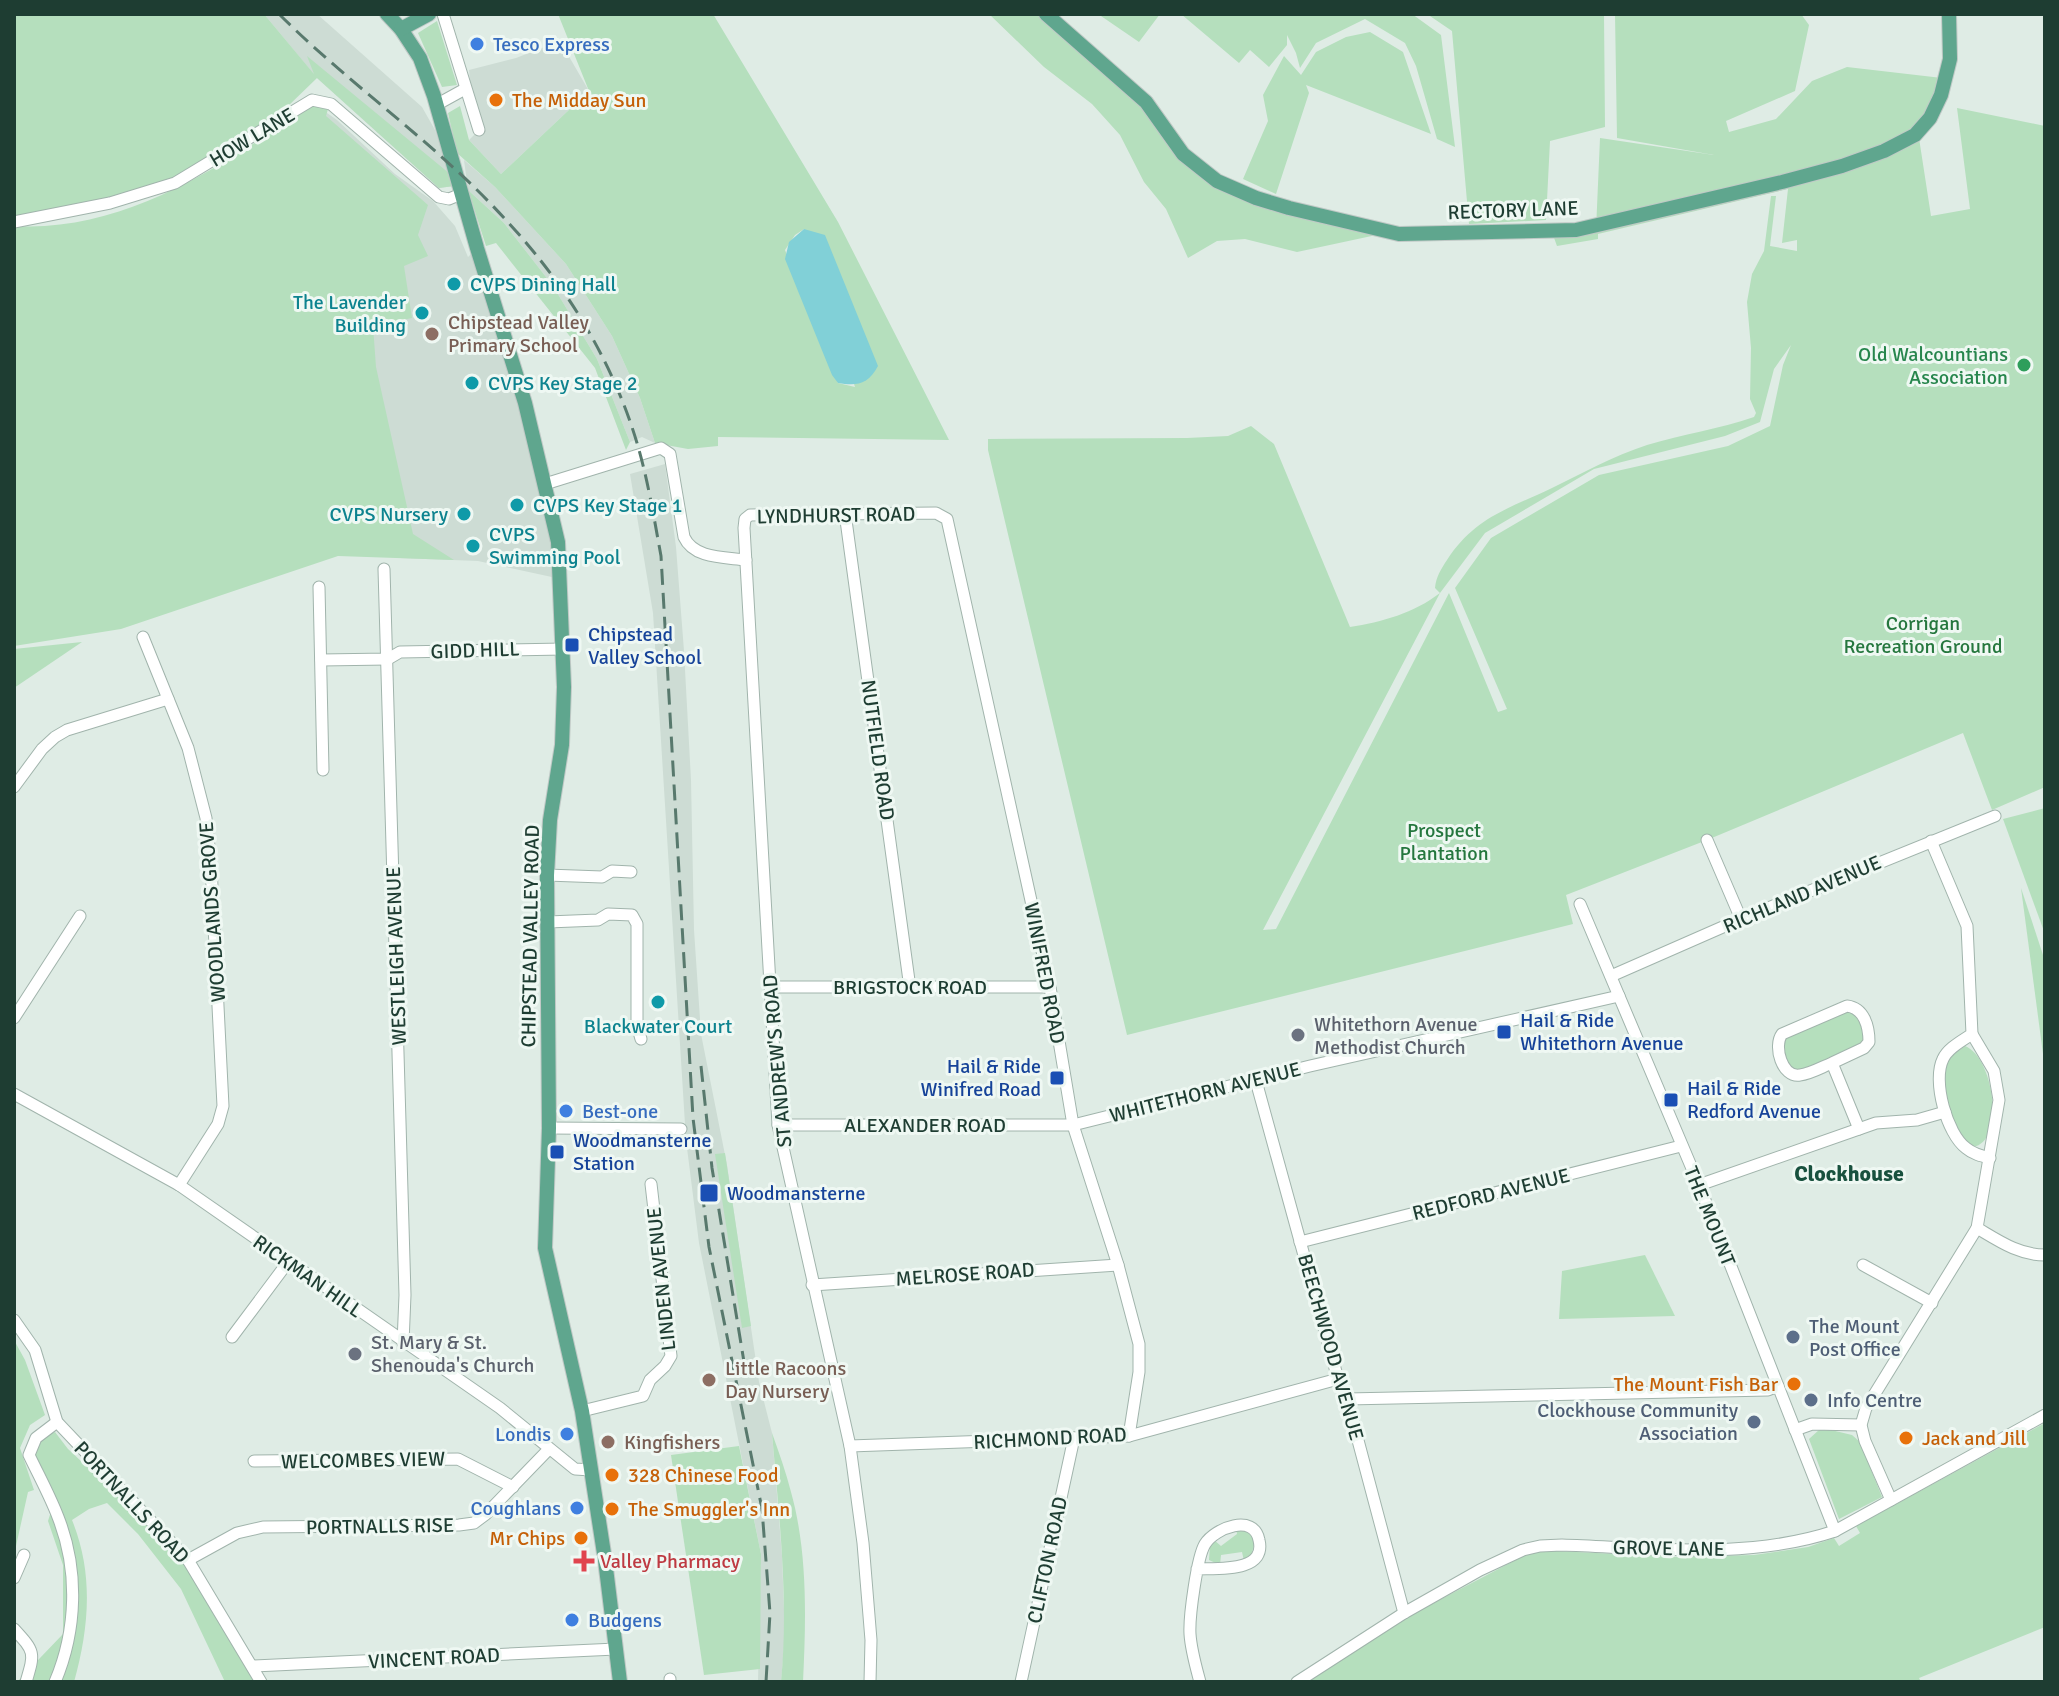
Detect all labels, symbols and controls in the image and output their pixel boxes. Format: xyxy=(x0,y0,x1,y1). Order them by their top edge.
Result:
place label: Tesco Express xyxy=(493,32,610,57)
marker: Tesco Express xyxy=(468,35,486,53)
place label: The Midday Sun xyxy=(512,88,647,113)
marker: The Midday Sun xyxy=(487,91,505,109)
street label: HOW LANE xyxy=(205,102,300,173)
street label: RECTORY LANE xyxy=(1447,196,1579,225)
place label: CVPS Dining Hall xyxy=(470,272,617,297)
marker: CVPS Dining Hall xyxy=(445,275,463,293)
place label: The Lavender Building xyxy=(293,290,407,338)
marker: The Lavender Building xyxy=(413,304,431,322)
place label: Chipstead Valley Primary School xyxy=(448,310,590,358)
marker: Chipstead Valley Primary School xyxy=(423,325,441,343)
place label: Old Walcountians Association xyxy=(1858,342,2008,390)
marker: Old Walcountians Association xyxy=(2015,356,2033,374)
place label: CVPS Key Stage 2 xyxy=(488,371,638,396)
marker: CVPS Key Stage 2 xyxy=(463,374,481,392)
place label: CVPS Key Stage 1 xyxy=(533,493,683,518)
marker: CVPS Key Stage 1 xyxy=(508,496,526,514)
place label: CVPS Nursery xyxy=(329,502,449,527)
street label: LYNDHURST ROAD xyxy=(757,502,915,529)
marker: CVPS Nursery xyxy=(455,505,473,523)
place label: CVPS Swimming Pool xyxy=(489,522,621,570)
marker: CVPS Swimming Pool xyxy=(464,537,482,555)
park label: Corrigan Recreation Ground xyxy=(1843,611,2003,659)
place label: Chipstead Valley School xyxy=(588,622,702,670)
street label: GIDD HILL xyxy=(430,636,520,665)
marker: Chipstead Valley School xyxy=(563,636,581,654)
street label: NUTFIELD ROAD xyxy=(855,678,900,822)
park label: Prospect Plantation xyxy=(1399,818,1489,866)
street label: WOODLANDS GROVE xyxy=(194,821,231,1003)
street label: CHIPSTEAD VALLEY ROAD xyxy=(516,824,545,1048)
street label: RICHLAND AVENUE xyxy=(1719,850,1885,939)
street label: WESTLEIGH AVENUE xyxy=(381,866,412,1046)
street label: WINIFRED ROAD xyxy=(1019,900,1070,1046)
street label: ST ANDREW'S ROAD xyxy=(757,974,798,1148)
street label: BRIGSTOCK ROAD xyxy=(833,975,987,1000)
marker: Blackwater Court xyxy=(649,993,667,1011)
place label: Hail & Ride Whitethorn Avenue xyxy=(1520,1008,1684,1056)
place label: Whitethorn Avenue Methodist Church xyxy=(1314,1012,1478,1060)
place label: Blackwater Court xyxy=(584,1014,732,1039)
marker: Hail & Ride Whitethorn Avenue xyxy=(1495,1023,1513,1041)
marker: Whitethorn Avenue Methodist Church xyxy=(1289,1026,1307,1044)
place label: Hail & Ride Winifred Road xyxy=(921,1054,1041,1102)
street label: WHITETHORN AVENUE xyxy=(1107,1057,1303,1128)
marker: Hail & Ride Winifred Road xyxy=(1048,1069,1066,1087)
place label: Hail & Ride Redford Avenue xyxy=(1687,1076,1821,1124)
marker: Hail & Ride Redford Avenue xyxy=(1662,1091,1680,1109)
place label: Best-one xyxy=(582,1099,658,1124)
marker: Best-one xyxy=(557,1102,575,1120)
street label: ALEXANDER ROAD xyxy=(844,1113,1006,1138)
place label: Woodmansterne Station xyxy=(573,1128,711,1176)
marker: Woodmansterne Station xyxy=(548,1143,566,1161)
district label: Clockhouse xyxy=(1794,1160,1904,1187)
street label: REDFORD AVENUE xyxy=(1410,1163,1572,1226)
street label: THE MOUNT xyxy=(1678,1163,1741,1270)
place label: Woodmansterne xyxy=(727,1181,865,1206)
marker: Woodmansterne xyxy=(698,1182,720,1204)
street label: LINDEN AVENUE xyxy=(642,1206,681,1352)
street label: RICKMAN HILL xyxy=(248,1229,367,1323)
street label: BEECHWOOD AVENUE xyxy=(1292,1251,1369,1443)
street label: MELROSE ROAD xyxy=(895,1257,1035,1292)
place label: The Mount Post Office xyxy=(1809,1314,1901,1362)
marker: The Mount Post Office xyxy=(1784,1328,1802,1346)
place label: St. Mary & St. Shenouda's Church xyxy=(371,1330,534,1378)
marker: St. Mary & St. Shenouda's Church xyxy=(346,1345,364,1363)
place label: Little Racoons Day Nursery xyxy=(725,1356,846,1404)
marker: Little Racoons Day Nursery xyxy=(700,1371,718,1389)
place label: The Mount Fish Bar xyxy=(1614,1372,1779,1397)
marker: The Mount Fish Bar xyxy=(1785,1375,1803,1393)
place label: Info Centre xyxy=(1827,1388,1922,1413)
marker: Info Centre xyxy=(1802,1391,1820,1409)
place label: Clockhouse Community Association xyxy=(1537,1398,1739,1446)
marker: Clockhouse Community Association xyxy=(1745,1413,1763,1431)
place label: Londis xyxy=(495,1422,551,1447)
street label: RICHMOND ROAD xyxy=(973,1422,1127,1455)
marker: Londis xyxy=(558,1425,576,1443)
place label: Jack and Jill xyxy=(1922,1426,2026,1451)
marker: Jack and Jill xyxy=(1897,1429,1915,1447)
place label: Kingfishers xyxy=(624,1430,720,1455)
marker: Kingfishers xyxy=(599,1433,617,1451)
street label: PORTNALLS ROAD xyxy=(69,1436,195,1569)
street label: WELCOMBES VIEW xyxy=(281,1447,445,1474)
place label: 328 Chinese Food xyxy=(628,1463,779,1488)
marker: 328 Chinese Food xyxy=(603,1466,621,1484)
street label: CLIFTON ROAD xyxy=(1022,1494,1073,1626)
place label: Coughlans xyxy=(471,1496,561,1521)
place label: The Smuggler's Inn xyxy=(628,1497,790,1522)
marker: Coughlans xyxy=(568,1499,586,1517)
marker: The Smuggler's Inn xyxy=(603,1500,621,1518)
street label: PORTNALLS RISE xyxy=(306,1513,454,1540)
place label: Mr Chips xyxy=(489,1526,565,1551)
marker: Mr Chips xyxy=(572,1529,590,1547)
street label: GROVE LANE xyxy=(1613,1535,1725,1562)
place label: Valley Pharmacy xyxy=(600,1549,741,1574)
marker: Valley Pharmacy xyxy=(575,1552,593,1570)
place label: Budgens xyxy=(588,1608,662,1633)
marker: Budgens xyxy=(563,1611,581,1629)
street label: VINCENT ROAD xyxy=(367,1643,501,1674)

